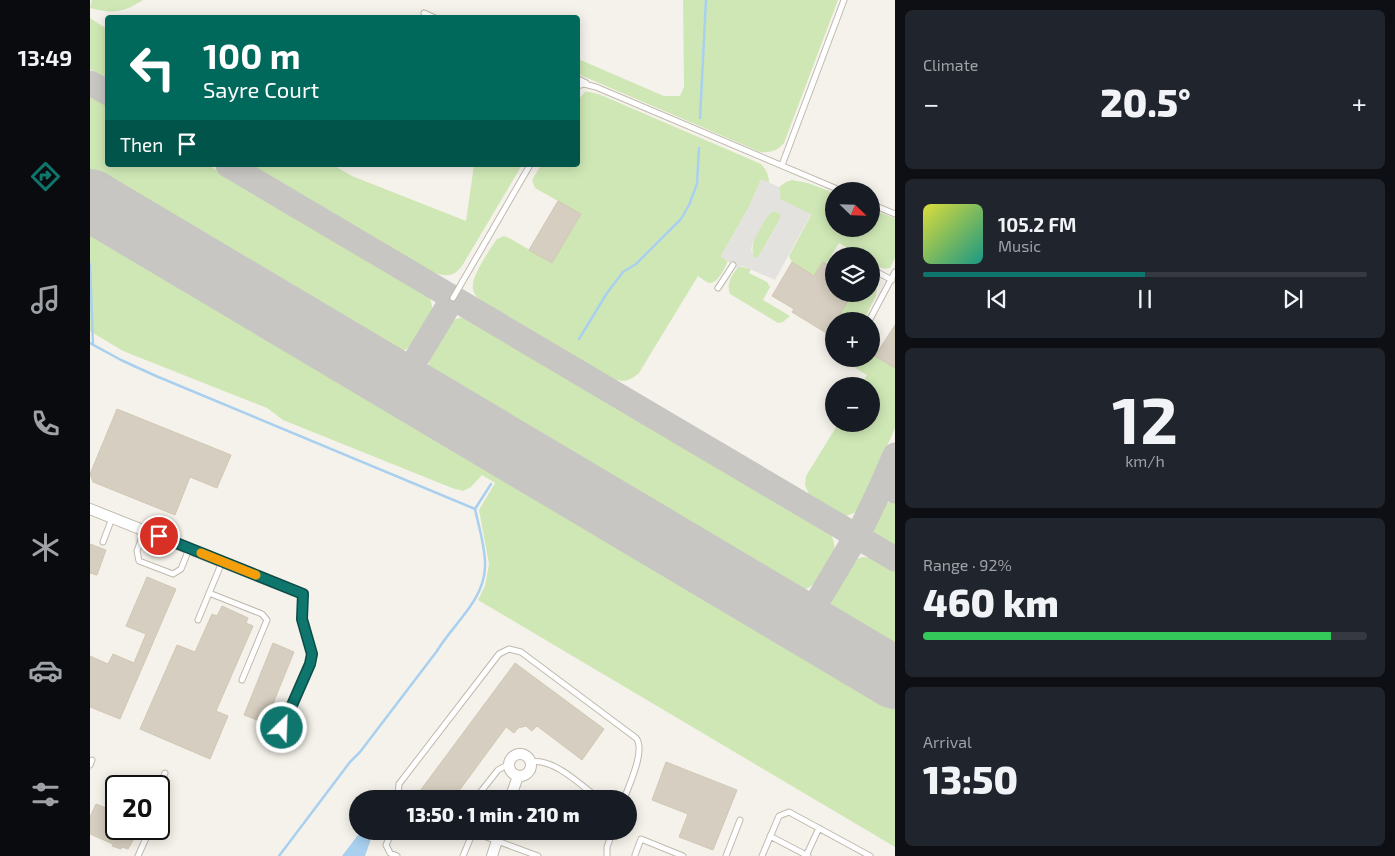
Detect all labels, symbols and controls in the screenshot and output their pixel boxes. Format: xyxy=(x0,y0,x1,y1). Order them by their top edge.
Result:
text: 100 m xyxy=(203,34,301,76)
icon: left xyxy=(120,35,185,100)
text: 13:49 xyxy=(18,44,72,70)
text: Climate xyxy=(923,55,978,74)
text: Sayre Court xyxy=(203,76,319,102)
text: 20.5° xyxy=(1100,79,1191,125)
text: − xyxy=(923,86,939,120)
text: + xyxy=(1352,86,1367,120)
icon: arrive xyxy=(173,130,201,158)
text: Then xyxy=(120,133,163,156)
icon: directions xyxy=(28,159,63,194)
north arrow xyxy=(825,182,880,238)
map controls xyxy=(825,182,880,432)
text: 105.2 FM xyxy=(998,213,1076,236)
text: Music xyxy=(998,236,1041,255)
button: layers xyxy=(825,247,880,302)
icon: music xyxy=(28,282,63,317)
icon: previous xyxy=(983,285,1011,313)
icon: pause xyxy=(1131,285,1159,313)
icon: next xyxy=(1279,285,1307,313)
button: + xyxy=(825,312,880,367)
button: − xyxy=(825,377,880,432)
text: 12 xyxy=(1112,379,1178,457)
icon: phone xyxy=(28,406,63,441)
text: km/h xyxy=(1125,451,1165,470)
pin xyxy=(138,515,180,557)
icon: arrive xyxy=(145,522,173,550)
icon: climate xyxy=(28,530,63,565)
text: Range · 92% xyxy=(923,555,1012,574)
text: 460 km xyxy=(923,579,1059,625)
icon: car xyxy=(28,653,63,688)
position arrow xyxy=(255,701,307,753)
text: Arrival xyxy=(923,732,972,751)
text: 13:50 xyxy=(923,756,1018,802)
speed limit sign: 20 xyxy=(105,775,170,840)
icon: filters xyxy=(28,777,63,812)
text: 13:50 · 1 min · 210 m xyxy=(407,803,579,826)

